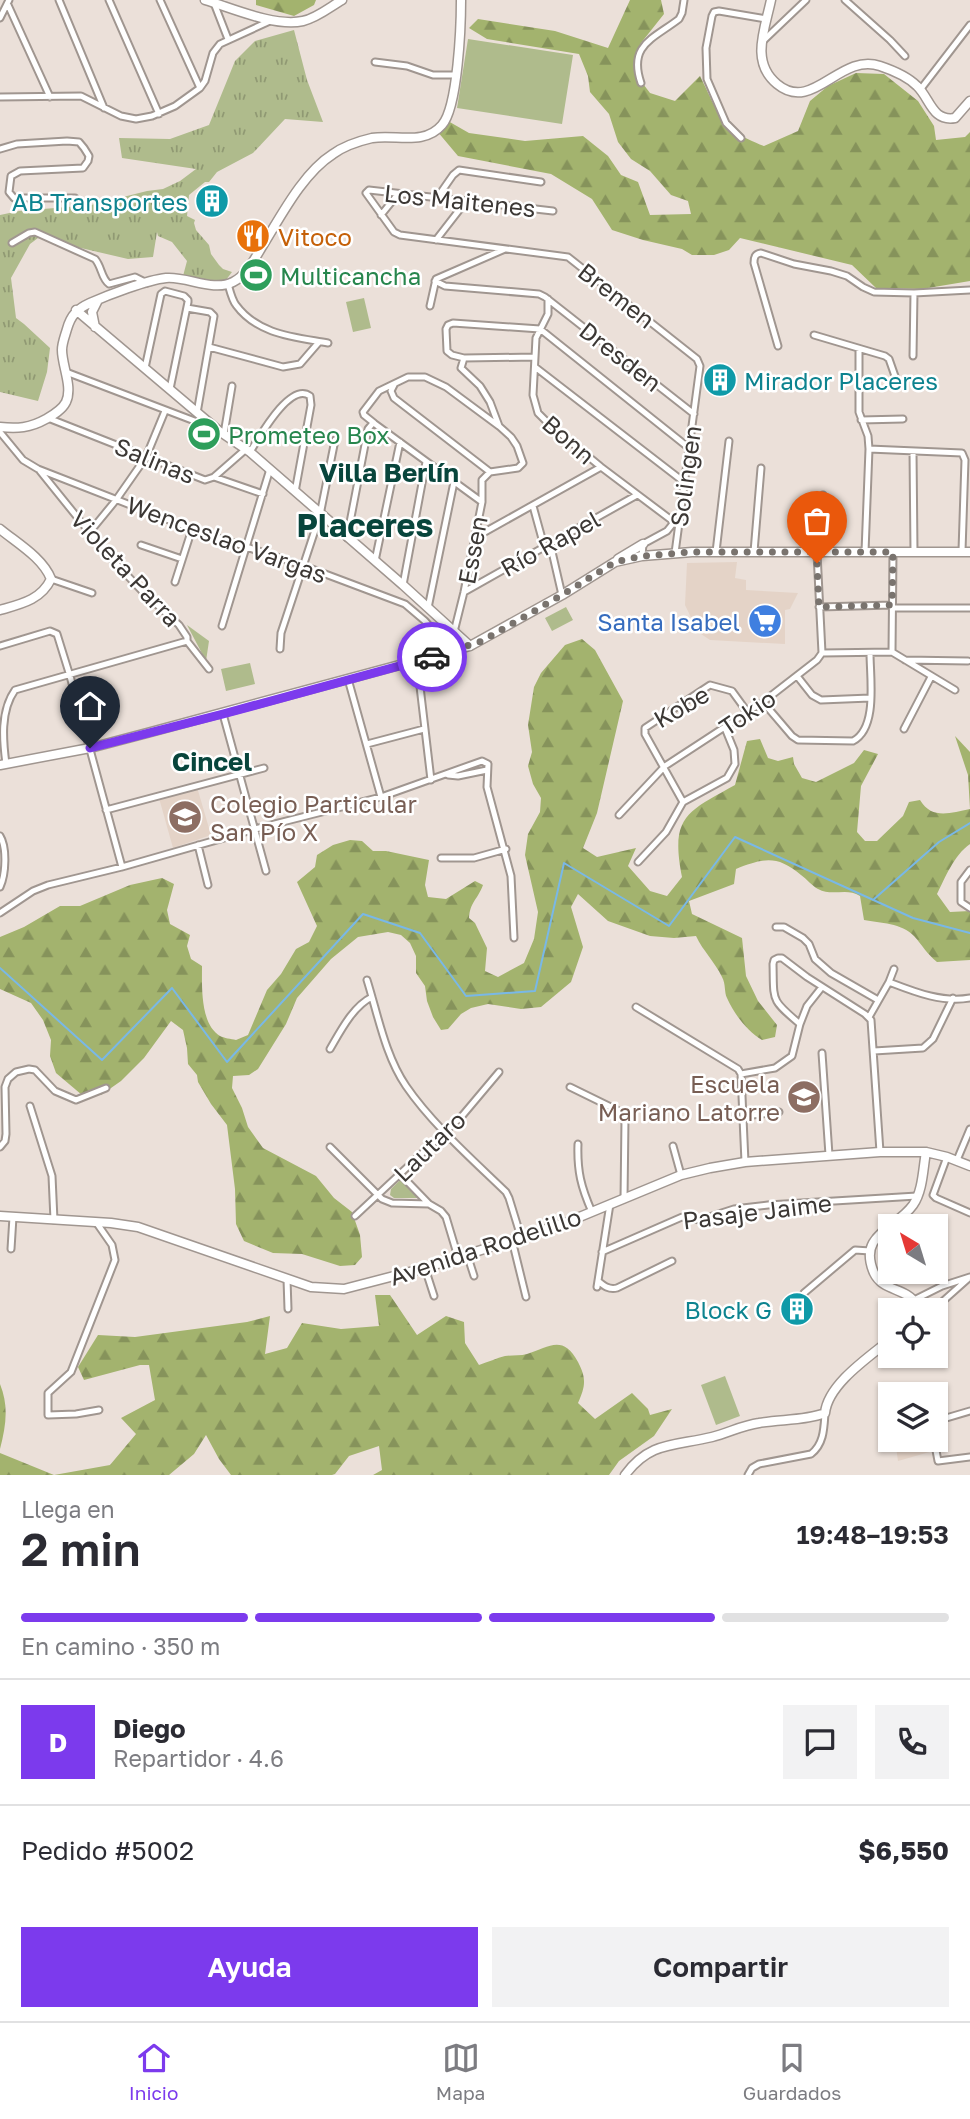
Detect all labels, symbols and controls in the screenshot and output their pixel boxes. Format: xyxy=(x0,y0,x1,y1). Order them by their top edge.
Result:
street label: Los Maitenes xyxy=(383,178,537,222)
building icon: AB Transportes xyxy=(193,182,231,220)
place label: AB Transportes xyxy=(12,187,188,216)
restaurant icon: Vitoco xyxy=(234,217,272,255)
place label: Vitoco xyxy=(278,222,352,251)
sports icon: Multicancha xyxy=(237,256,275,294)
street label: Bremen xyxy=(573,256,661,334)
place label: Multicancha xyxy=(280,261,421,290)
street label: Dresden xyxy=(574,315,668,397)
building icon: Mirador Placeres xyxy=(701,361,739,399)
place label: Mirador Placeres xyxy=(744,366,938,395)
street label: Bonn xyxy=(537,408,601,470)
sports icon: Prometeo Box xyxy=(185,415,223,453)
place label: Prometeo Box xyxy=(228,420,390,449)
street label: Solingen xyxy=(664,423,706,529)
street label: Salinas xyxy=(111,431,199,489)
district label: Villa Berlín xyxy=(319,457,459,488)
street label: Wenceslao Vargas xyxy=(123,489,331,589)
pin xyxy=(787,491,847,563)
icon: bag xyxy=(798,502,836,540)
street label: Violeta Parra xyxy=(65,504,187,632)
street label: Río Rapel xyxy=(495,504,605,582)
district label: Placeres xyxy=(297,506,433,544)
street label: Essen xyxy=(451,513,493,587)
supermarket icon: Santa Isabel xyxy=(746,602,784,640)
place label: Santa Isabel xyxy=(597,607,740,636)
courier xyxy=(397,622,467,692)
icon: car xyxy=(413,638,451,676)
pin xyxy=(60,676,120,748)
street label: Kobe xyxy=(648,679,714,733)
street label: Tokio xyxy=(713,683,781,741)
icon: home xyxy=(71,687,109,725)
district label: Cincel xyxy=(172,746,252,777)
place label: Colegio Particular San Pío X xyxy=(210,789,417,846)
school or university icon: Colegio Particular San Pío X xyxy=(166,798,204,836)
place label: Escuela Mariano Latorre xyxy=(598,1069,780,1126)
school or university icon: Escuela Mariano Latorre xyxy=(785,1078,823,1116)
street label: Lautaro xyxy=(387,1105,471,1187)
street label: Pasaje Jaime xyxy=(681,1187,833,1235)
street label: Avenida Rodelillo xyxy=(385,1201,585,1291)
north arrow xyxy=(878,1214,948,1284)
map controls xyxy=(878,1214,948,1452)
building icon: Block G xyxy=(778,1290,816,1328)
place label: Block G xyxy=(685,1295,772,1324)
button: locate xyxy=(878,1298,948,1368)
button: layers xyxy=(878,1382,948,1452)
text: Llega en xyxy=(21,1495,115,1523)
text: 19:48–19:53 xyxy=(796,1519,949,1550)
text: 2 min xyxy=(21,1521,141,1576)
text: En camino · 350 m xyxy=(21,1632,220,1660)
button: chat xyxy=(783,1705,857,1779)
button: phone xyxy=(875,1705,949,1779)
text: Diego xyxy=(113,1713,186,1744)
text: D xyxy=(49,1727,67,1758)
text: Repartidor · 4.6 xyxy=(113,1744,284,1772)
text: Pedido #5002 xyxy=(21,1835,194,1866)
text: $6,550 xyxy=(858,1835,949,1866)
button: Ayuda xyxy=(21,1927,478,2007)
button: Compartir xyxy=(492,1927,949,2007)
tab: Inicio xyxy=(129,2039,178,2104)
tab: Mapa xyxy=(436,2039,485,2104)
tab: Guardados xyxy=(743,2039,841,2104)

